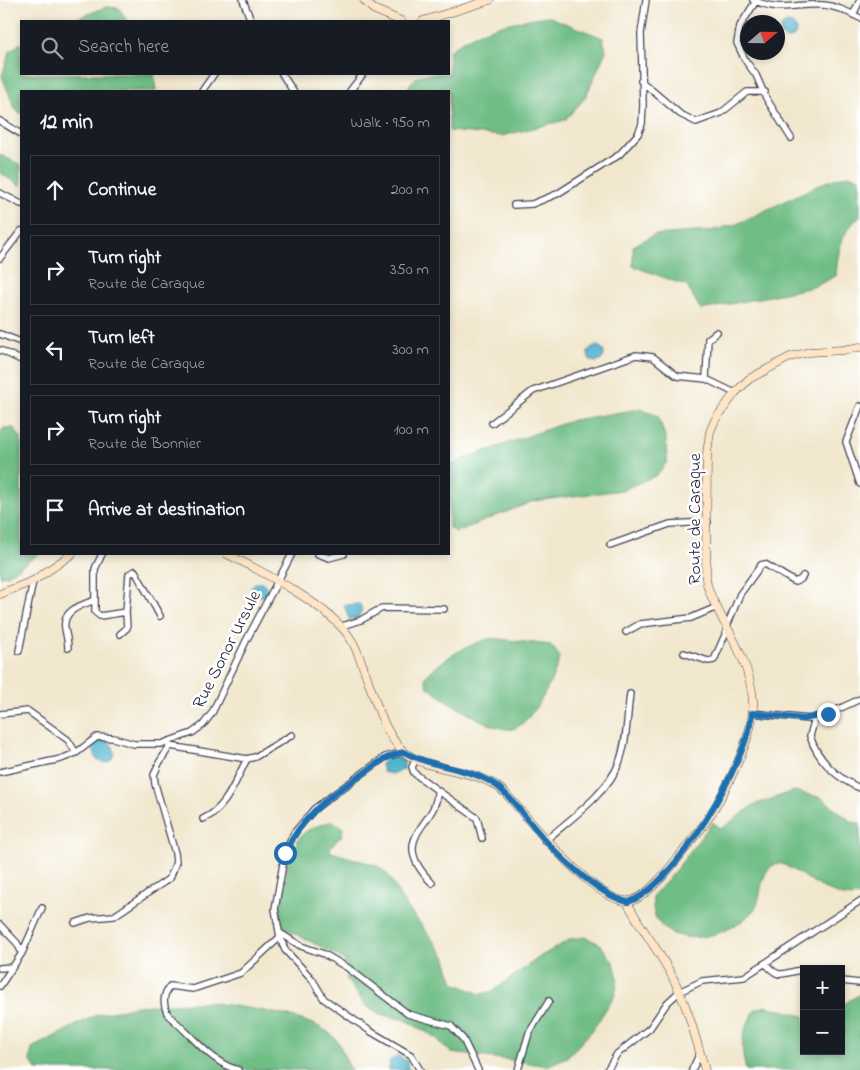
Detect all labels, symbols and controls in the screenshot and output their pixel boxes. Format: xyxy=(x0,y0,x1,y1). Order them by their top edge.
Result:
north arrow xyxy=(740,15,785,60)
search box xyxy=(20,20,450,75)
icon: search xyxy=(38,34,66,62)
text: Search here xyxy=(78,34,169,61)
text: 12 min xyxy=(40,108,93,138)
text: Walk · 950 m xyxy=(351,111,430,135)
icon: ahead xyxy=(41,176,69,204)
text: Continue xyxy=(88,177,156,204)
text: 200 m xyxy=(391,178,429,202)
text: Turn right xyxy=(88,245,161,272)
icon: right xyxy=(41,256,69,284)
text: 350 m xyxy=(390,258,429,282)
text: Route de Caraque xyxy=(88,272,205,296)
text: Turn left xyxy=(88,325,155,352)
icon: left xyxy=(41,336,69,364)
text: 300 m xyxy=(392,338,429,362)
text: Route de Caraque xyxy=(88,352,205,376)
text: Turn right xyxy=(88,405,161,432)
icon: right xyxy=(41,416,69,444)
text: 100 m xyxy=(394,418,429,442)
text: Route de Bonnier xyxy=(88,432,201,456)
street label: Route de Caraque xyxy=(683,452,709,585)
icon: arrive xyxy=(41,496,69,524)
text: Arrive at destination xyxy=(88,497,245,524)
street label: Rue Sonor Ursule xyxy=(187,586,269,713)
route end xyxy=(817,703,840,726)
route start xyxy=(274,842,297,865)
map controls xyxy=(800,965,845,1055)
button: + xyxy=(800,965,845,1010)
button: − xyxy=(800,1010,845,1055)

